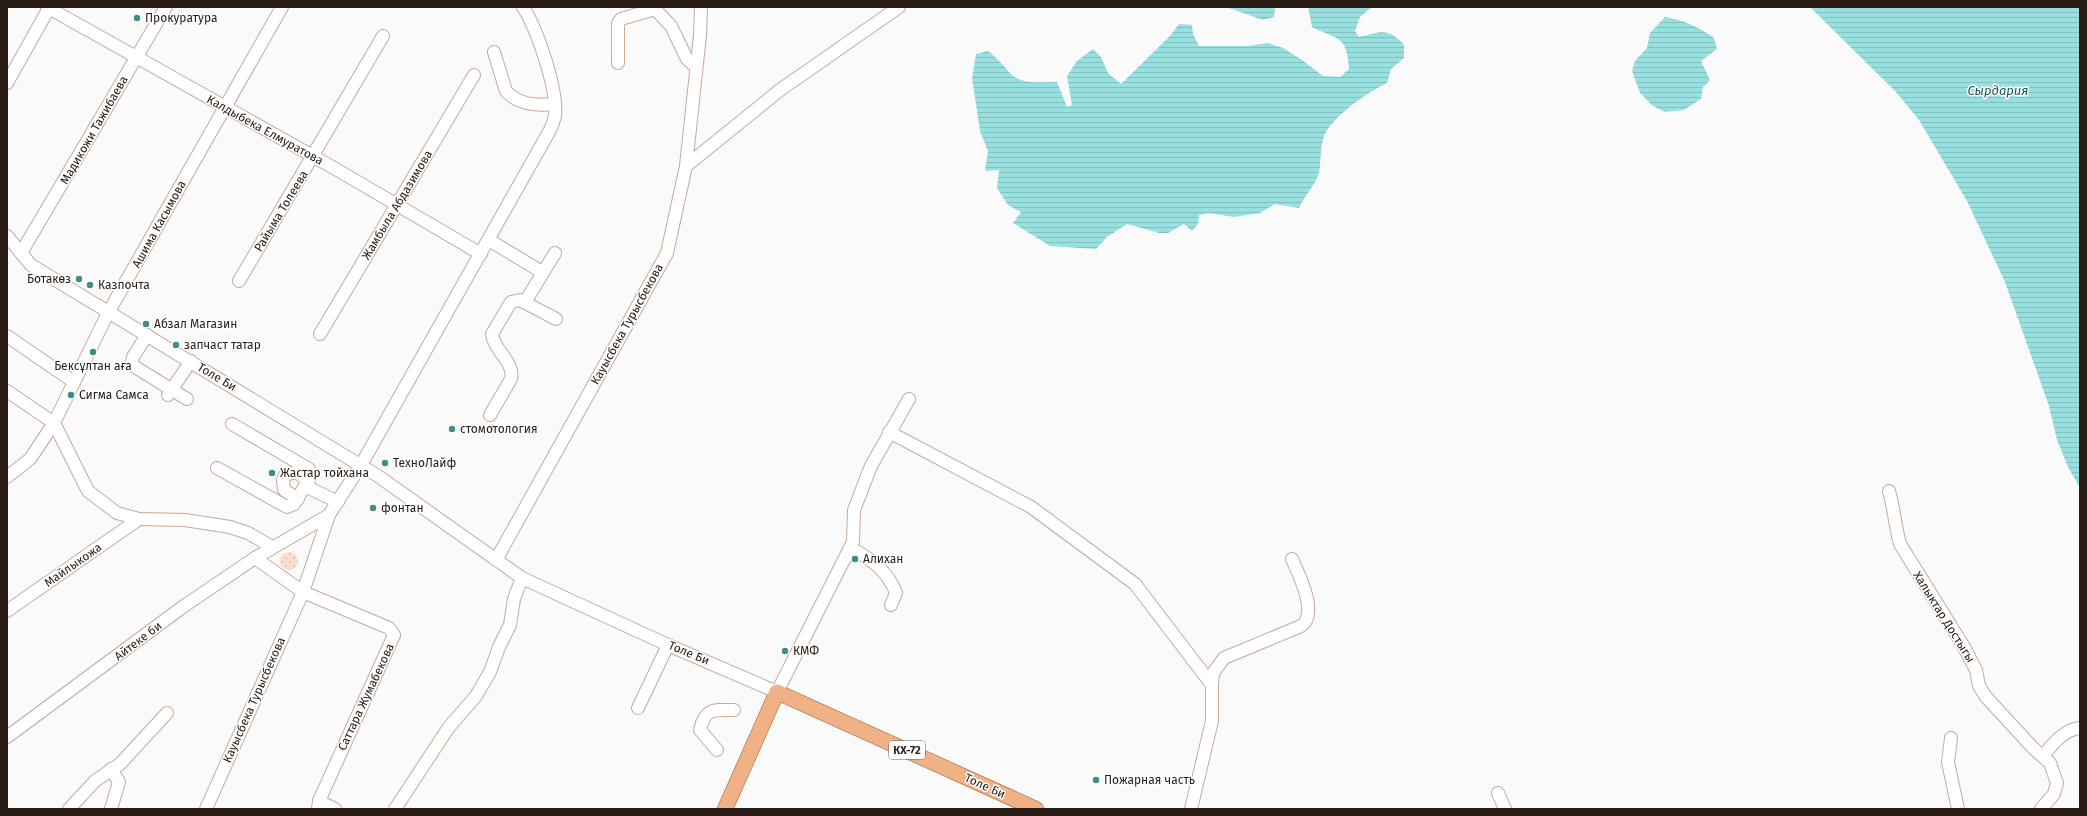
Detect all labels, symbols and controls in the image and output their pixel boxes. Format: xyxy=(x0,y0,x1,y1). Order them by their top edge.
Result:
place label: Прокуратура xyxy=(145,11,218,25)
marker: Прокуратура xyxy=(132,13,142,23)
street label: Мадикожи Тажибаева xyxy=(57,73,131,187)
water label: Сырдария xyxy=(1968,83,2028,98)
street label: Калдыбека Елмуратова xyxy=(204,92,326,168)
street label: Жамбыла Абдазимова xyxy=(359,148,435,262)
street label: Райыма Толеева xyxy=(251,168,311,254)
street label: Ашима Касымова xyxy=(129,178,189,270)
street label: Кауысбека Турысбекова xyxy=(588,261,666,387)
place label: Ботакөз xyxy=(27,272,71,286)
marker: Ботакөз xyxy=(74,274,84,284)
place label: Казпочта xyxy=(98,278,150,292)
marker: Казпочта xyxy=(85,280,95,290)
place label: Абзал Магазин xyxy=(154,317,237,331)
marker: Абзал Магазин xyxy=(141,319,151,329)
place label: запчаст татар xyxy=(184,338,261,352)
marker: запчаст татар xyxy=(171,340,181,350)
marker: Бексұлтан аға xyxy=(88,347,98,357)
place label: Бексұлтан аға xyxy=(54,359,132,373)
street label: Толе Би xyxy=(195,360,239,394)
place label: Сигма Самса xyxy=(79,388,149,402)
marker: Сигма Самса xyxy=(66,390,76,400)
place label: стомотология xyxy=(460,422,538,436)
marker: стомотология xyxy=(447,424,457,434)
place label: ТехноЛайф xyxy=(393,456,457,470)
marker: ТехноЛайф xyxy=(380,458,390,468)
place label: Жастар тойхана xyxy=(280,466,369,480)
marker: Жастар тойхана xyxy=(267,468,277,478)
place label: фонтан xyxy=(381,501,424,515)
marker: фонтан xyxy=(368,503,378,513)
street label: Майлыкожа xyxy=(42,540,104,590)
place label: Алихан xyxy=(863,552,903,566)
marker: Алихан xyxy=(850,554,860,564)
street label: Халыктар Достыгы xyxy=(1910,569,1978,665)
street label: Айтеке би xyxy=(112,619,164,663)
street label: Кауысбека Турысбекова xyxy=(220,635,288,765)
street label: Толе Би xyxy=(666,638,712,668)
street label: Саттара Жумабекова xyxy=(335,641,397,753)
place label: КМФ xyxy=(793,644,819,658)
marker: КМФ xyxy=(780,646,790,656)
road number: КХ-72 xyxy=(889,741,925,759)
street label: Толе Би xyxy=(962,771,1008,801)
place label: Пожарная часть xyxy=(1104,773,1195,787)
marker: Пожарная часть xyxy=(1091,775,1101,785)

